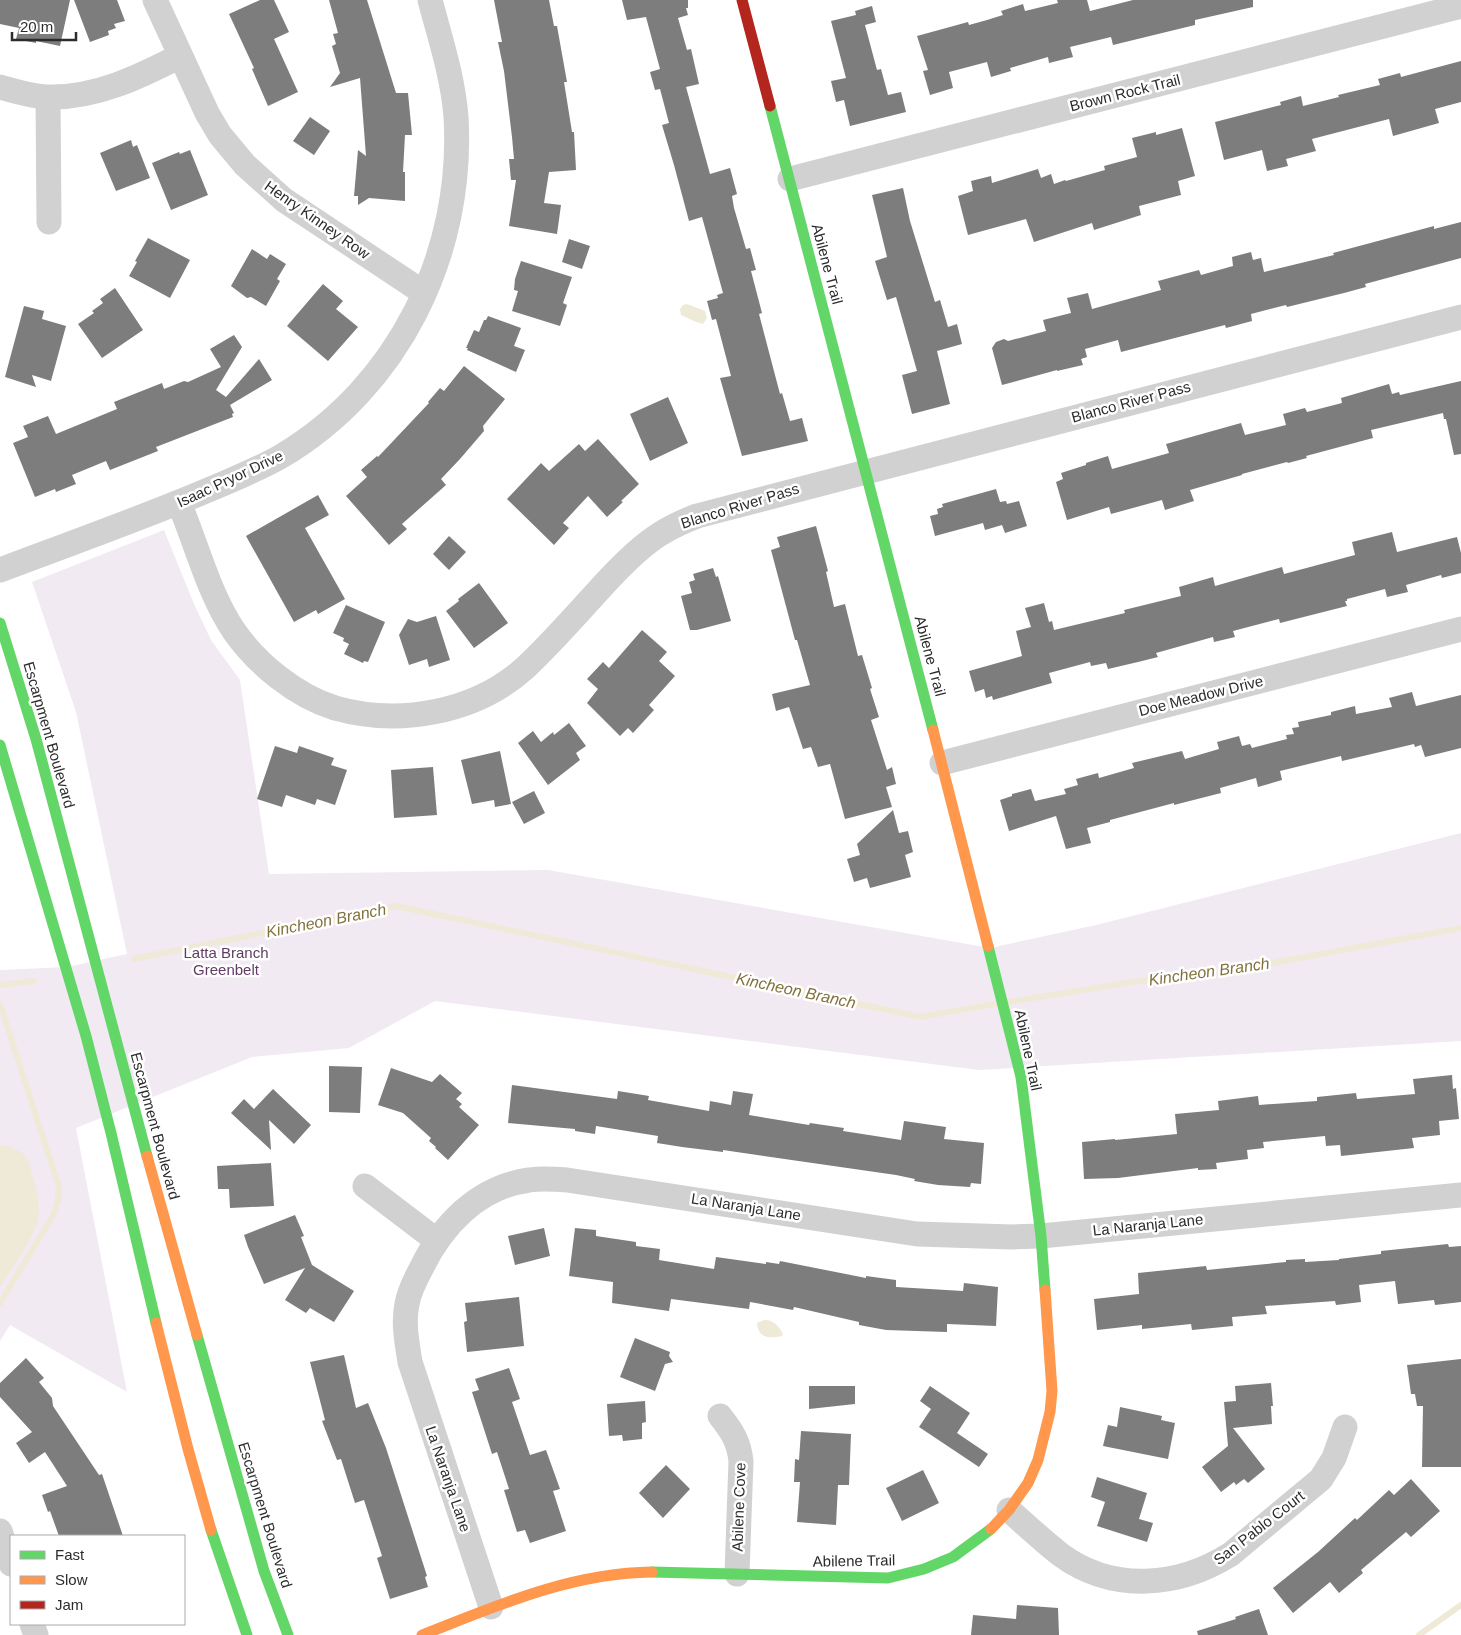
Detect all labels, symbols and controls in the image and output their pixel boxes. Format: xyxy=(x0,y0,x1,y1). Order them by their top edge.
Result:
scale bar xyxy=(12,10,76,42)
text: 20 m xyxy=(20,18,53,35)
street label: Brown Rock Trail xyxy=(1068,71,1182,114)
street label: Henry Kinney Row xyxy=(262,177,373,262)
street label: Abilene Trail xyxy=(809,222,846,306)
street label: Blanco River Pass xyxy=(1069,377,1192,426)
street label: Isaac Pryor Drive xyxy=(174,447,286,511)
street label: Blanco River Pass xyxy=(679,479,801,532)
street label: Abilene Trail xyxy=(912,614,949,698)
street label: Escarpment Boulevard xyxy=(20,660,79,810)
street label: Doe Meadow Drive xyxy=(1137,672,1265,719)
water label: Kincheon Branch xyxy=(265,901,388,940)
park label: Latta Branch Greenbelt xyxy=(183,944,269,978)
water label: Kincheon Branch xyxy=(1148,955,1271,988)
water label: Kincheon Branch xyxy=(735,970,857,1011)
street label: Abilene Trail xyxy=(1012,1008,1045,1092)
street label: Escarpment Boulevard xyxy=(128,1050,183,1201)
street label: La Naranja Lane xyxy=(690,1189,802,1224)
street label: La Naranja Lane xyxy=(1092,1210,1204,1239)
street label: La Naranja Lane xyxy=(422,1424,475,1534)
street label: Escarpment Boulevard xyxy=(235,1440,296,1590)
street label: Abilene Cove xyxy=(728,1462,749,1552)
street label: San Pablo Court xyxy=(1210,1487,1308,1568)
legend xyxy=(10,1535,185,1625)
text: Fast xyxy=(55,1546,85,1563)
street label: Abilene Trail xyxy=(813,1551,895,1570)
text: Slow xyxy=(55,1571,88,1588)
text: Jam xyxy=(55,1596,83,1613)

